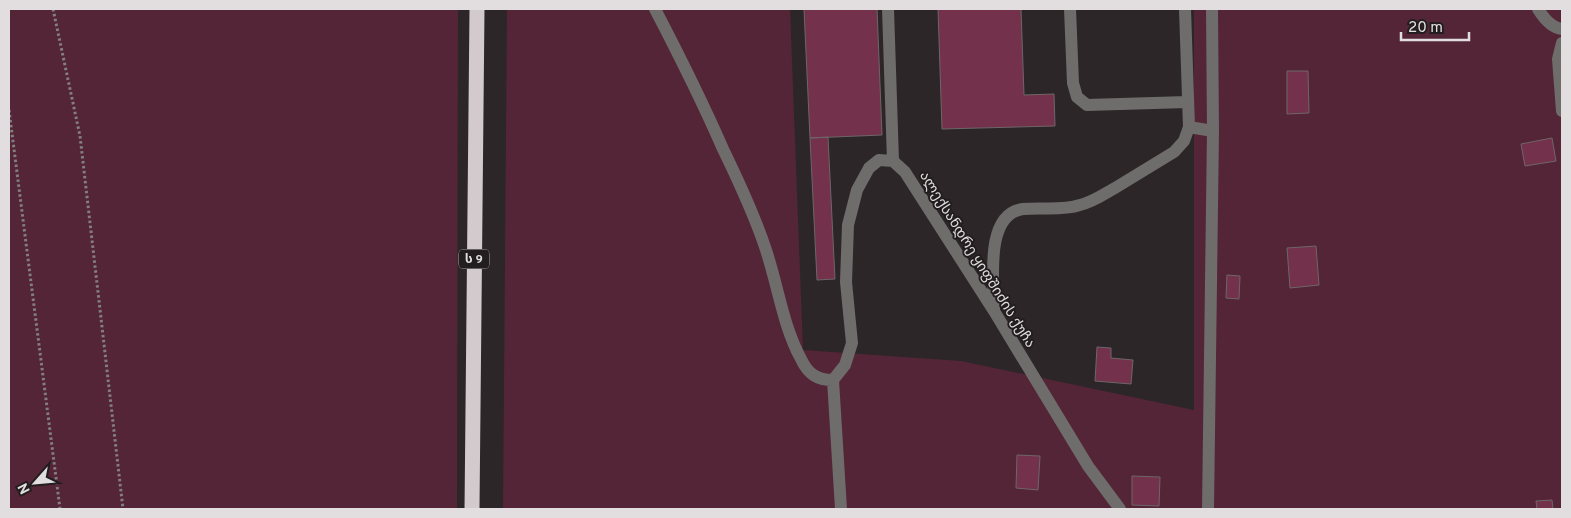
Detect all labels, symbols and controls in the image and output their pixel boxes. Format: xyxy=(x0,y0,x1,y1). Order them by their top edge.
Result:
scale bar xyxy=(1401,10,1468,42)
text: 20 m xyxy=(1408,19,1443,38)
street label: ალექსანდრე ყიფშიძის ქუჩა xyxy=(915,168,1038,351)
road number: ს 9 xyxy=(459,250,489,268)
north arrow xyxy=(10,458,60,508)
text: N xyxy=(15,480,35,497)

